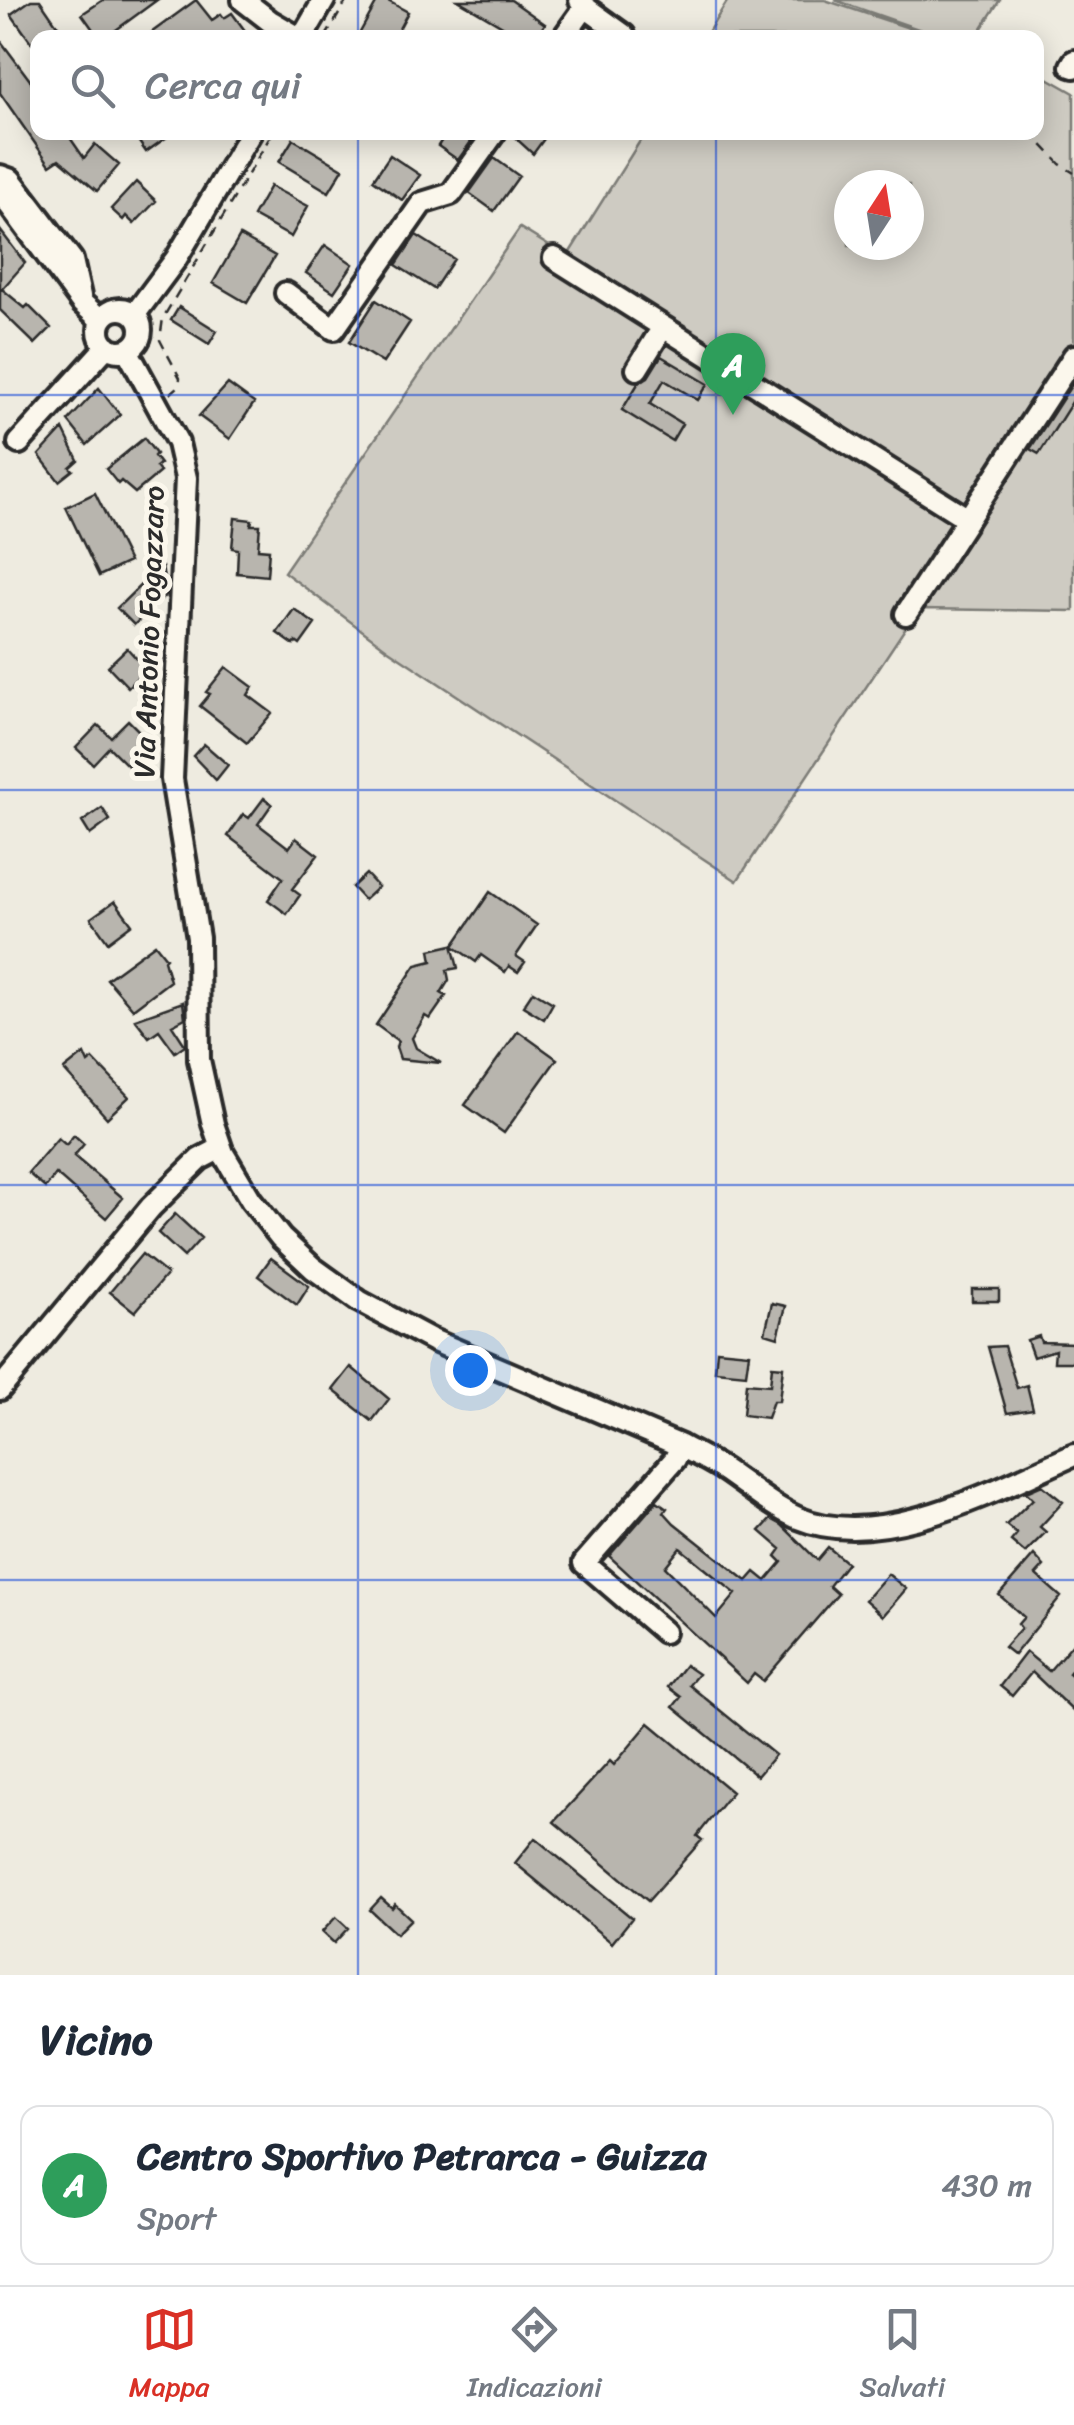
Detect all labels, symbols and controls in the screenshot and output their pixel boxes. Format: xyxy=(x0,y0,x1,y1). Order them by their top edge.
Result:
search box xyxy=(30,30,1044,140)
text: Cerca qui xyxy=(145,52,301,119)
icon: search xyxy=(65,58,120,113)
north arrow xyxy=(834,170,924,260)
pin: A xyxy=(700,332,766,415)
street label: Via Antonio Fogazzaro xyxy=(117,485,181,779)
your location xyxy=(445,1345,496,1396)
text: Vicino xyxy=(40,2003,153,2077)
text: Centro Sportivo Petrarca - Guizza xyxy=(137,2123,706,2190)
text: A xyxy=(64,2157,85,2214)
text: 430 m xyxy=(941,2157,1032,2214)
text: Sport xyxy=(137,2190,216,2247)
tab: Mappa xyxy=(129,2302,209,2411)
tab: Indicazioni xyxy=(467,2302,602,2411)
tab: Salvati xyxy=(859,2302,945,2411)

